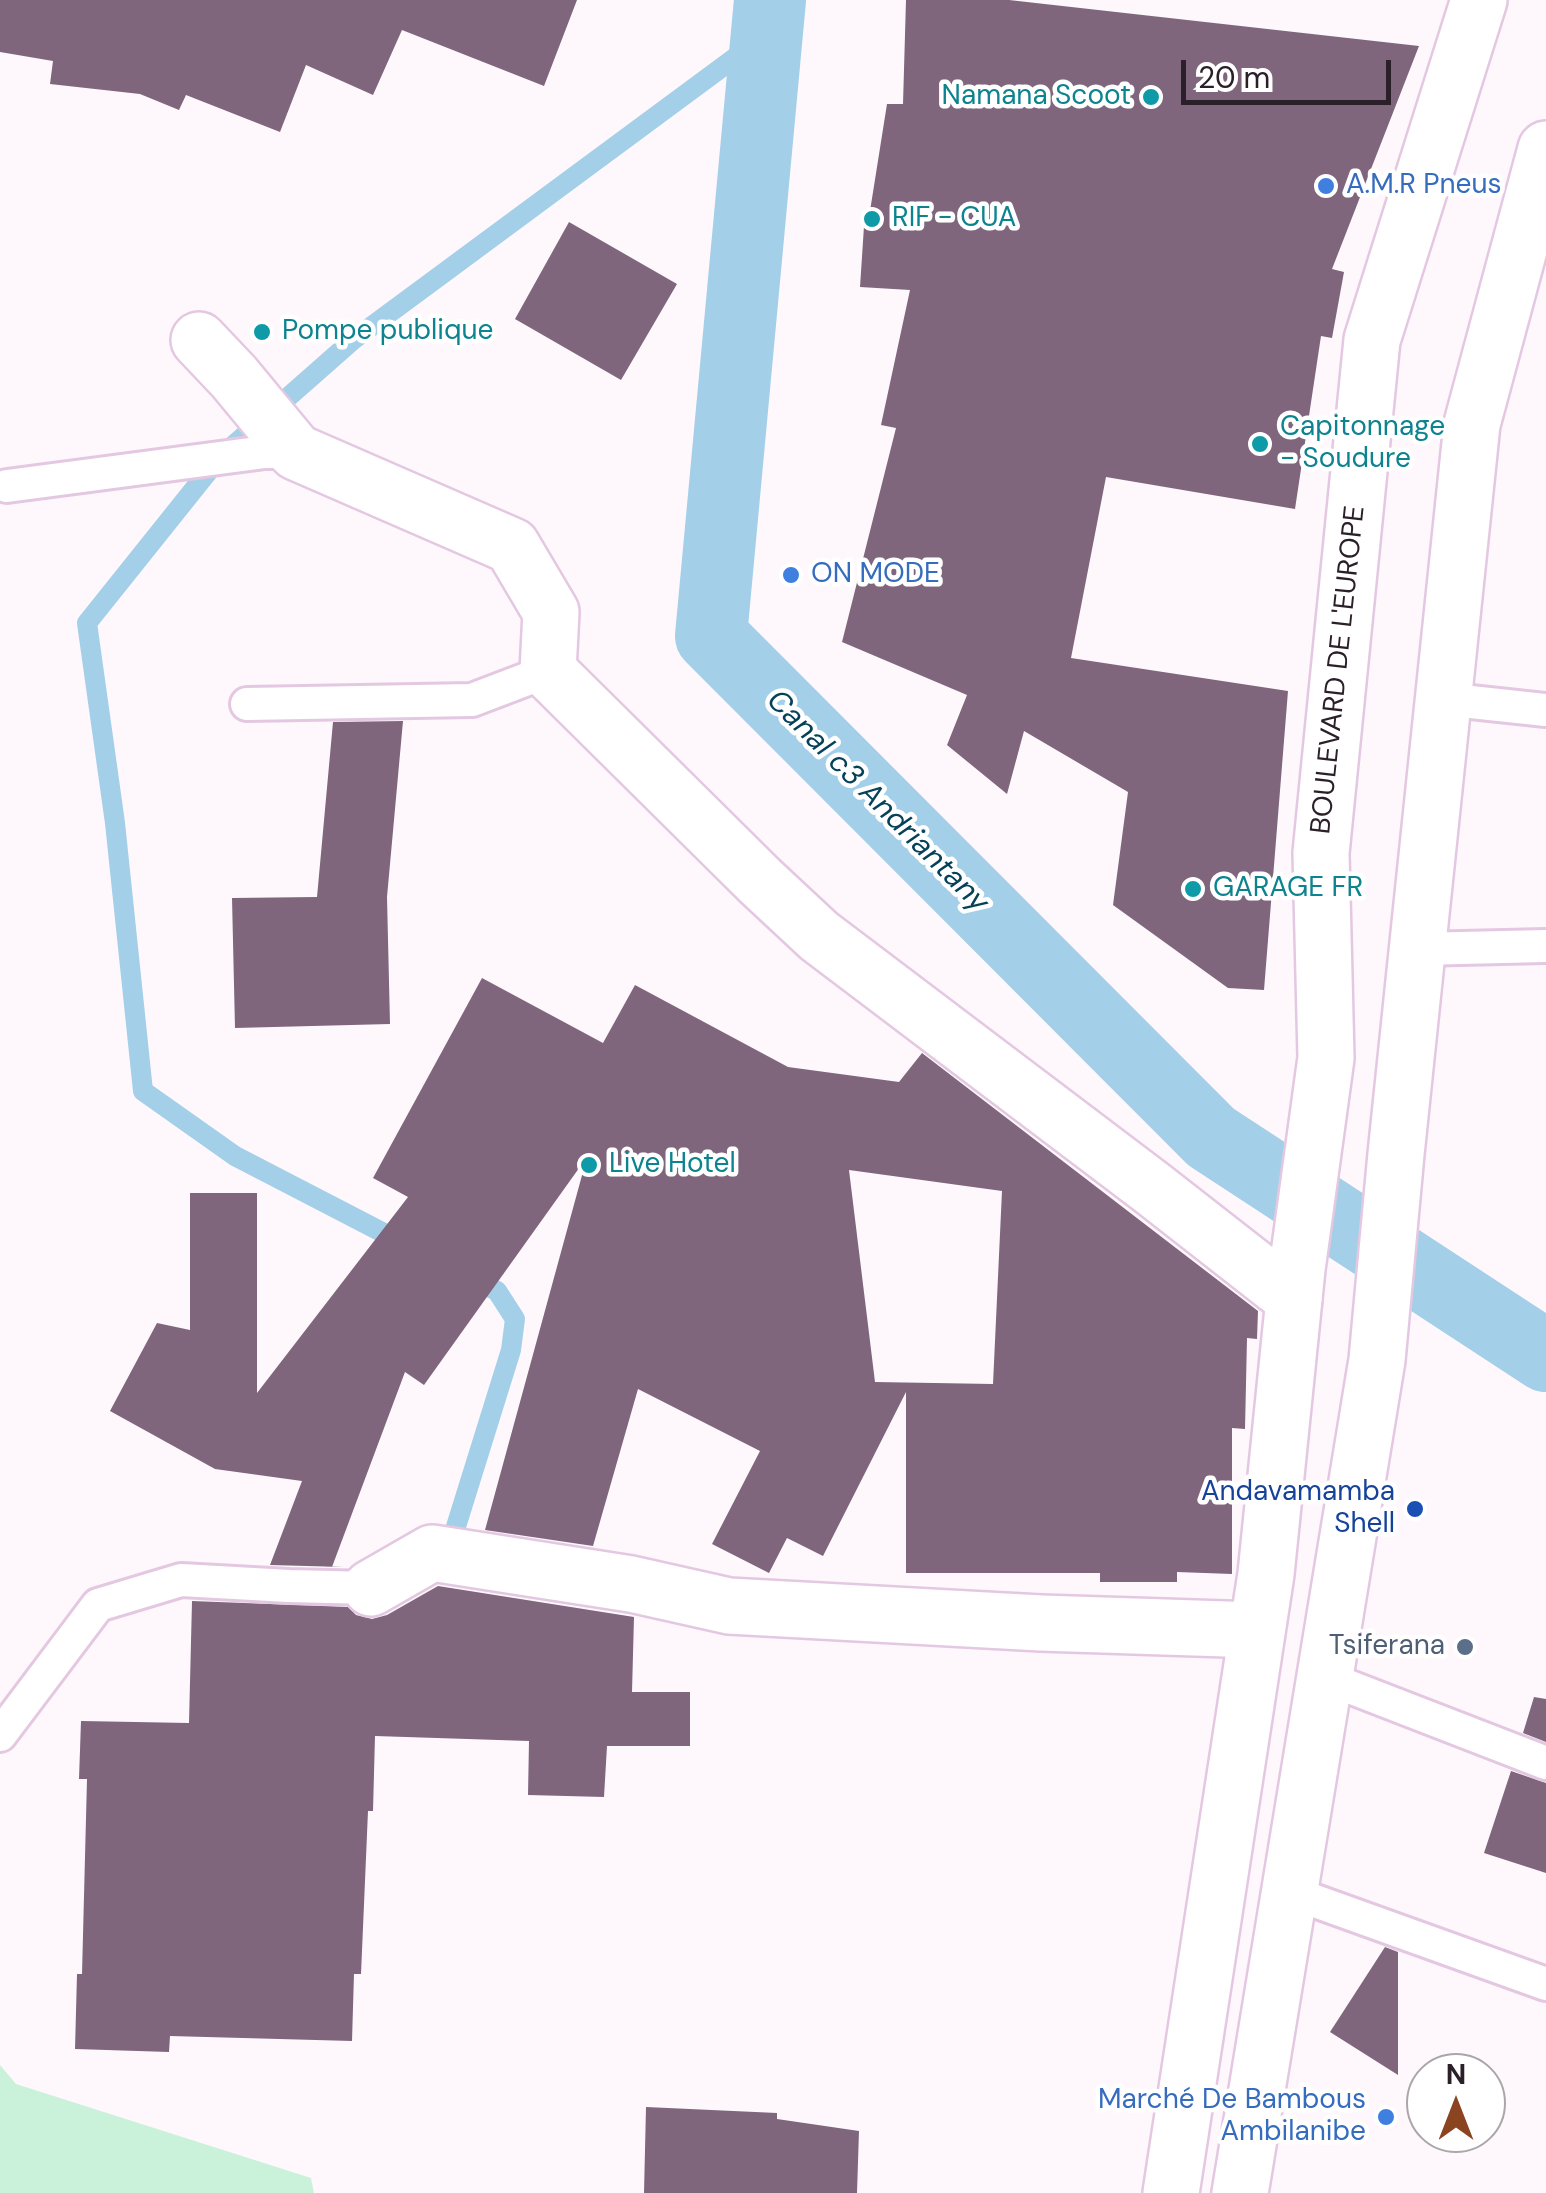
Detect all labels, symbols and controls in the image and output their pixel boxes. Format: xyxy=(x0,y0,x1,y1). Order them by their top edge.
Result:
scale bar xyxy=(1186,40,1396,102)
text: 20 m xyxy=(1198,58,1270,97)
place label: Namana Scoot xyxy=(942,80,1131,114)
marker: Namana Scoot xyxy=(1140,86,1162,108)
place label: A.M.R Pneus xyxy=(1346,169,1502,203)
marker: A.M.R Pneus xyxy=(1315,175,1337,197)
place label: RIF - CUA xyxy=(892,202,1016,236)
marker: RIF - CUA xyxy=(861,208,883,230)
place label: Pompe publique xyxy=(282,315,493,349)
marker: Pompe publique xyxy=(251,321,273,343)
place label: Capitonnage - Soudure xyxy=(1280,411,1445,477)
marker: Capitonnage - Soudure xyxy=(1249,433,1271,455)
street label: BOULEVARD DE L'EUROPE xyxy=(1305,504,1373,836)
place label: ON MODE xyxy=(811,558,940,592)
marker: ON MODE xyxy=(780,564,802,586)
water label: Canal c3 Andriantany xyxy=(758,683,996,921)
place label: GARAGE FR xyxy=(1213,872,1363,906)
marker: GARAGE FR xyxy=(1182,878,1204,900)
place label: Live Hotel xyxy=(609,1148,736,1182)
marker: Live Hotel xyxy=(578,1154,600,1176)
place label: Andavamamba Shell xyxy=(1201,1476,1395,1542)
marker: Andavamamba Shell xyxy=(1404,1498,1426,1520)
place label: Tsiferana xyxy=(1329,1630,1445,1664)
marker: Tsiferana xyxy=(1454,1636,1476,1658)
north arrow xyxy=(1406,2053,1506,2153)
text: N xyxy=(1446,2056,1466,2093)
place label: Marché De Bambous Ambilanibe xyxy=(1098,2084,1366,2150)
marker: Marché De Bambous Ambilanibe xyxy=(1375,2106,1397,2128)

